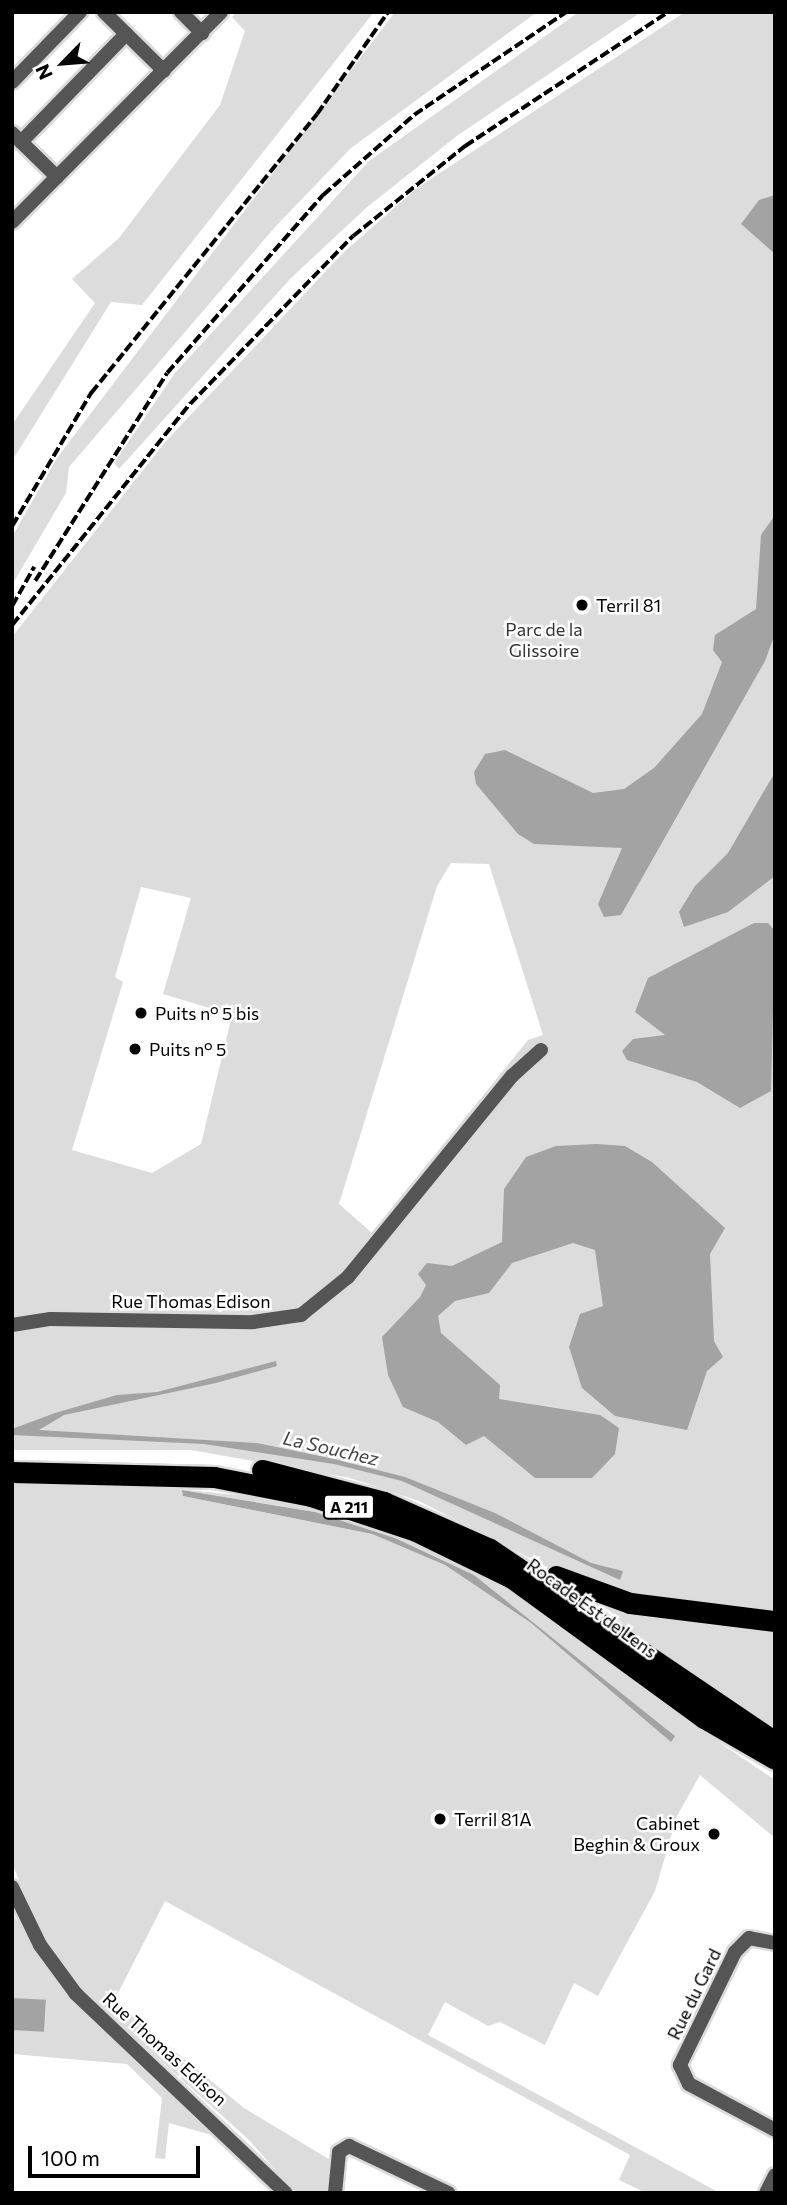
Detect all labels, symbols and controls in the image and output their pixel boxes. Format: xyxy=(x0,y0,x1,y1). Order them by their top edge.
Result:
north arrow xyxy=(28,28,98,98)
text: N xyxy=(30,61,57,83)
place label: Terril 81 xyxy=(596,594,661,616)
marker: Terril 81 xyxy=(574,597,590,613)
park label: Parc de la Glissoire xyxy=(505,619,583,662)
place label: Puits n° 5 bis xyxy=(155,1002,259,1024)
marker: Puits n° 5 bis xyxy=(133,1005,149,1021)
place label: Puits n° 5 xyxy=(149,1038,226,1060)
marker: Puits n° 5 xyxy=(127,1041,143,1057)
street label: Rue Thomas Edison xyxy=(111,1290,271,1312)
water label: La Souchez xyxy=(281,1426,381,1470)
road number: A 211 xyxy=(323,1494,375,1520)
street label: Rocade Est de Lens xyxy=(523,1554,661,1662)
place label: Terril 81A xyxy=(454,1808,532,1830)
marker: Terril 81A xyxy=(432,1811,448,1827)
place label: Cabinet Beghin & Groux xyxy=(573,1813,700,1856)
marker: Cabinet Beghin & Groux xyxy=(706,1826,722,1842)
street label: Rue du Gard xyxy=(663,1945,725,2043)
street label: Rue Thomas Edison xyxy=(99,1988,231,2110)
scale bar xyxy=(32,2132,203,2176)
text: 100 m xyxy=(41,2145,100,2170)

